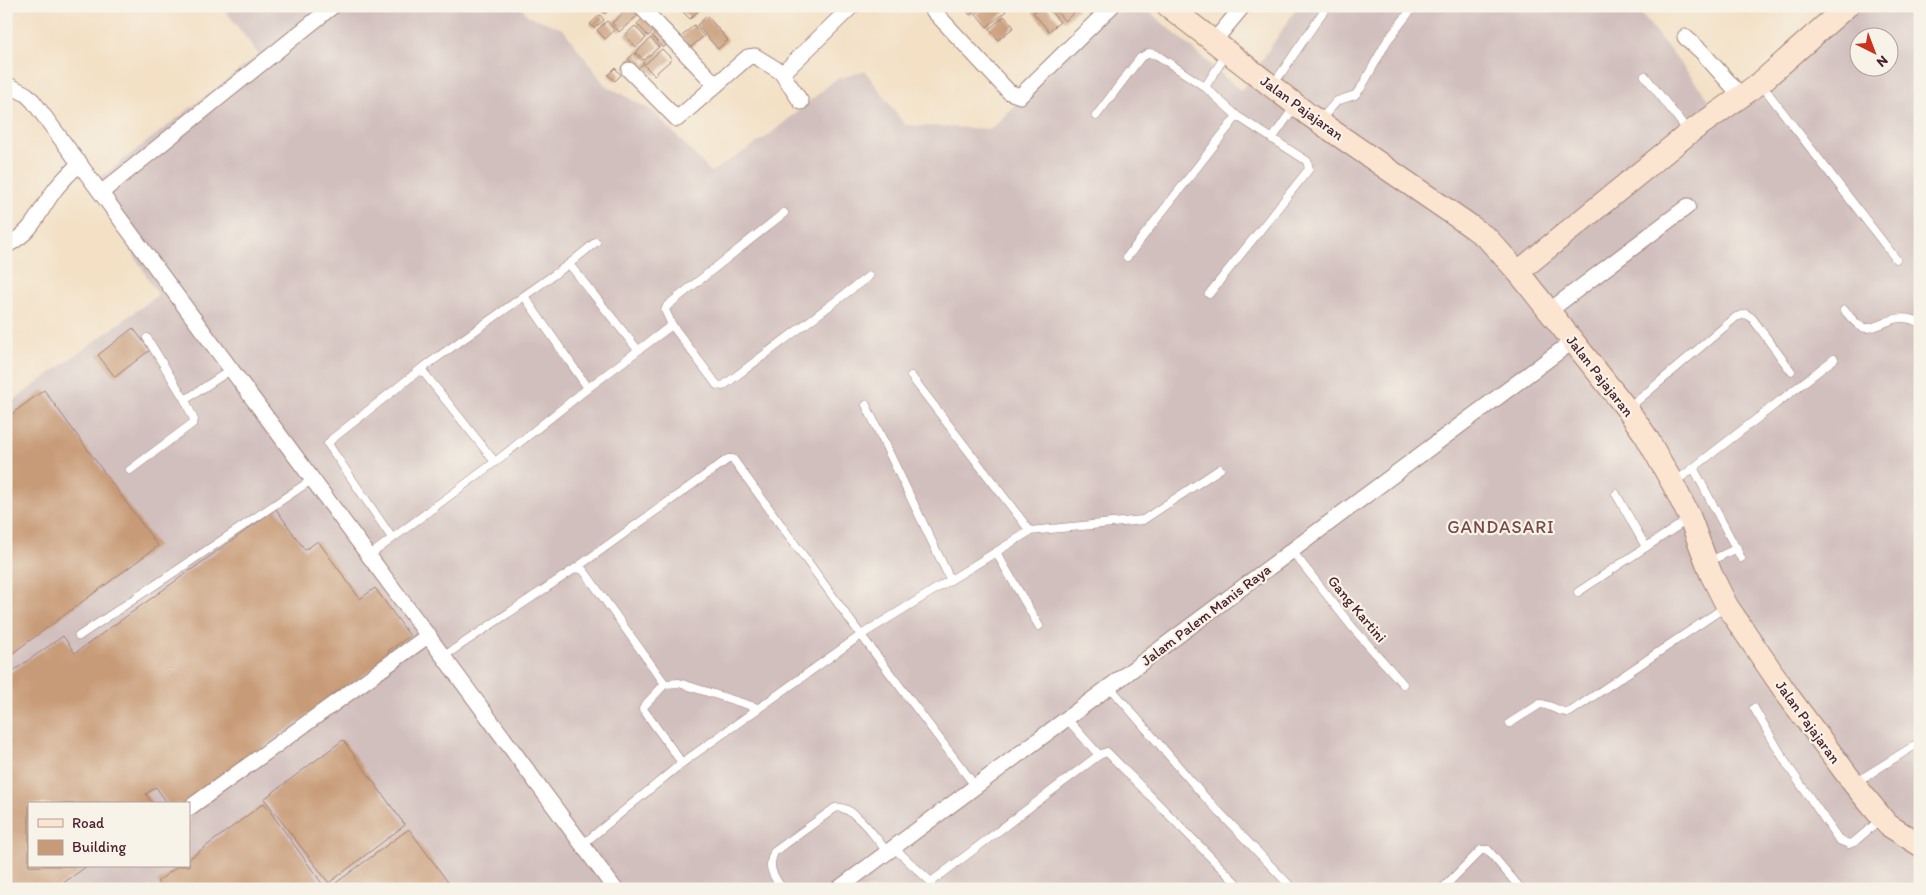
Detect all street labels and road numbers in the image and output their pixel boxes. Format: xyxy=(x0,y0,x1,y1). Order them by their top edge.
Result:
street label: Jalan Pajajaran xyxy=(1257,72,1348,145)
street label: Jalan Pajajaran xyxy=(1563,332,1638,421)
street label: Jalam Palem Manis Raya xyxy=(1138,560,1275,670)
street label: Gang Kartini xyxy=(1324,572,1390,646)
street label: Jalan Pajajaran xyxy=(1772,677,1845,768)

